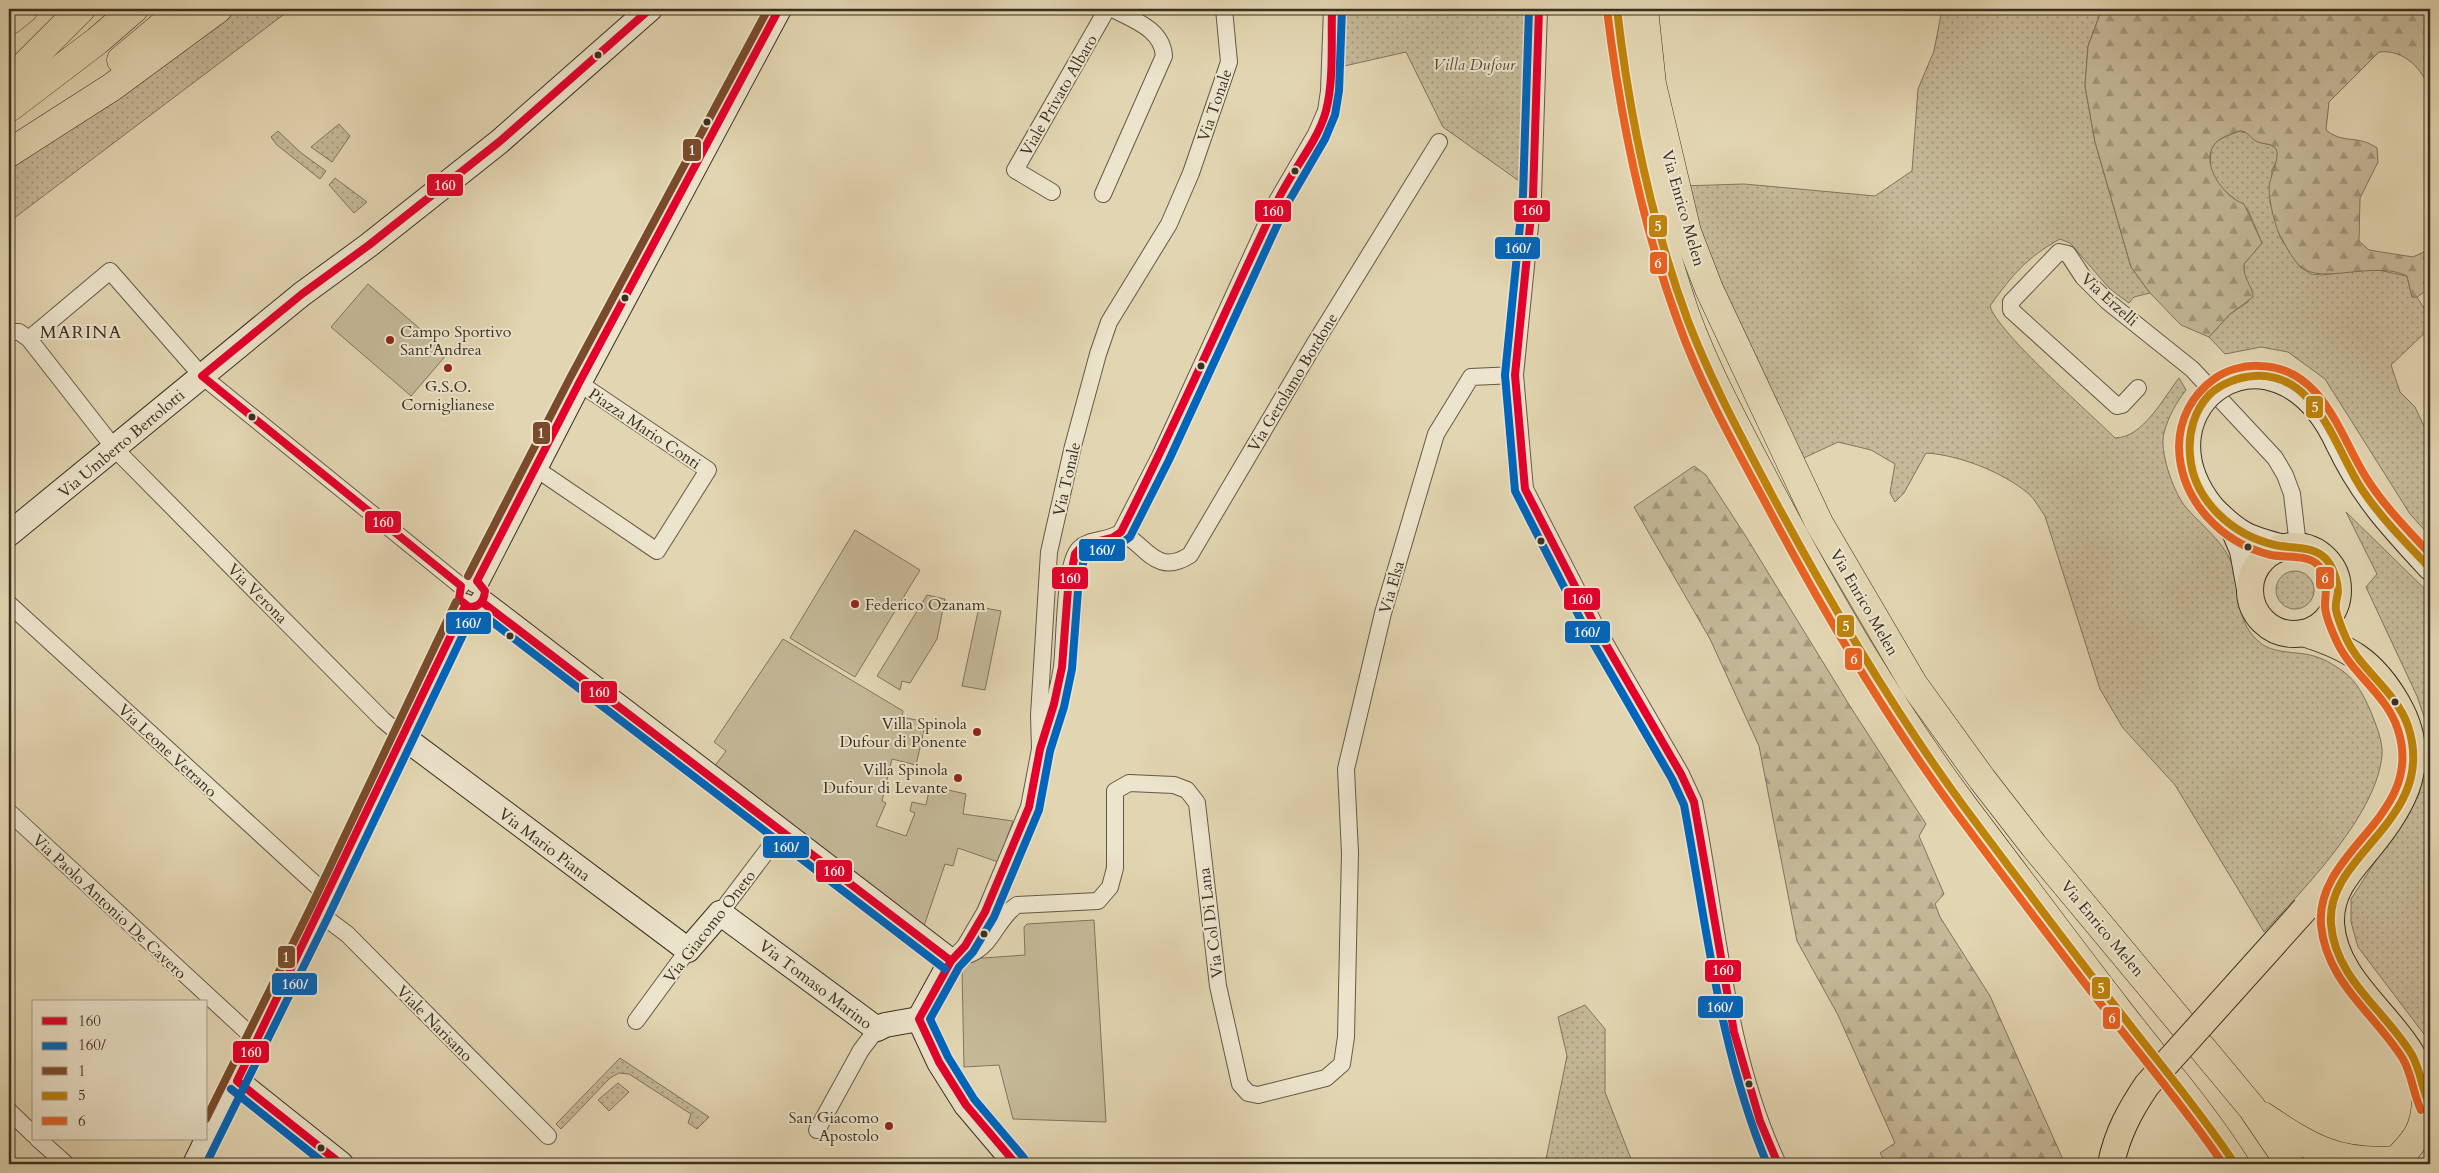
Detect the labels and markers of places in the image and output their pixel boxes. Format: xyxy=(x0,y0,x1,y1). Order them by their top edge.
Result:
unlabelled marker xyxy=(593,50,603,60)
unlabelled marker xyxy=(702,117,712,127)
unlabelled marker xyxy=(1290,166,1300,176)
unlabelled marker xyxy=(620,293,630,303)
place label: Campo Sportivo Sant'Andrea xyxy=(400,321,512,361)
marker: Campo Sportivo Sant'Andrea xyxy=(384,334,396,346)
unlabelled marker xyxy=(1196,361,1206,371)
marker: G.S.O. Corniglianese xyxy=(442,362,454,374)
place label: G.S.O. Corniglianese xyxy=(401,376,495,416)
unlabelled marker xyxy=(247,412,257,422)
unlabelled marker xyxy=(1536,536,1546,546)
unlabelled marker xyxy=(2243,542,2253,552)
place label: Federico Ozanam xyxy=(865,594,986,616)
marker: Federico Ozanam xyxy=(849,598,861,610)
unlabelled marker xyxy=(505,631,515,641)
unlabelled marker xyxy=(2390,697,2400,707)
place label: Villa Spinola Dufour di Ponente xyxy=(840,713,967,753)
marker: Villa Spinola Dufour di Ponente xyxy=(971,726,983,738)
place label: Villa Spinola Dufour di Levante xyxy=(823,759,948,799)
marker: Villa Spinola Dufour di Levante xyxy=(952,772,964,784)
unlabelled marker xyxy=(979,929,989,939)
unlabelled marker xyxy=(1744,1079,1754,1089)
place label: San Giacomo Apostolo xyxy=(788,1107,879,1147)
marker: San Giacomo Apostolo xyxy=(883,1120,895,1132)
unlabelled marker xyxy=(316,1143,326,1153)

